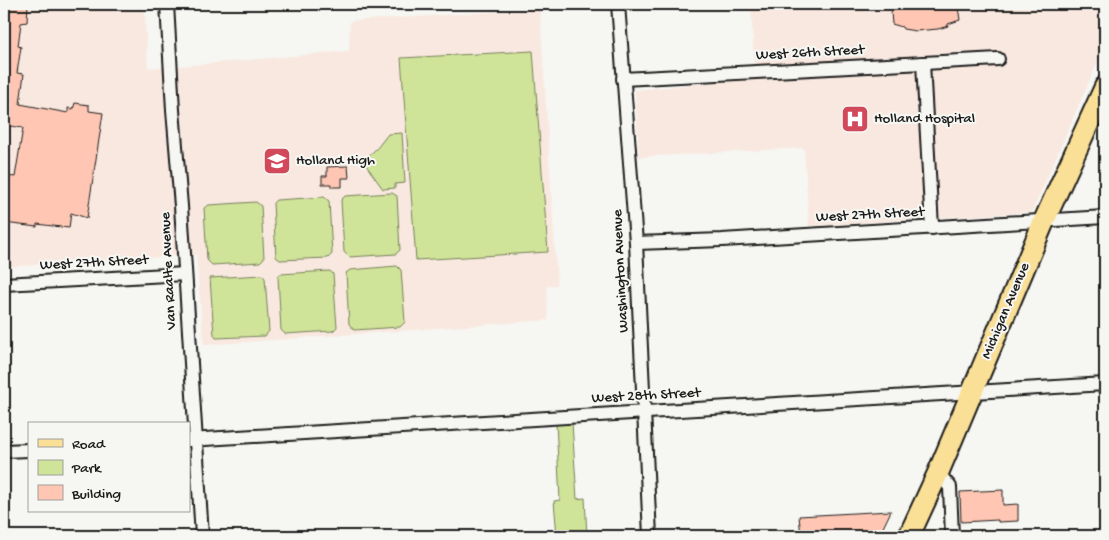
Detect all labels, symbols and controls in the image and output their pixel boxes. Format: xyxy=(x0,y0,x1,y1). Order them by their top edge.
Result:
street label: West 26th Street xyxy=(755,41,866,65)
hospital icon: Holland Hospital xyxy=(840,104,870,134)
place label: Holland Hospital xyxy=(874,110,975,128)
school or university icon: Holland High xyxy=(262,146,292,176)
place label: Holland High xyxy=(296,152,375,170)
street label: West 27th Street xyxy=(815,203,927,227)
street label: Washington Avenue xyxy=(609,209,633,333)
street label: Van Raalte Avenue xyxy=(157,212,181,331)
street label: West 27th Street xyxy=(39,251,151,275)
street label: Michigan Avenue xyxy=(978,260,1034,362)
street label: West 28th Street xyxy=(591,384,703,408)
legend xyxy=(28,422,190,512)
text: Road xyxy=(72,436,106,454)
text: Park xyxy=(71,460,102,478)
text: Building xyxy=(71,486,121,504)

